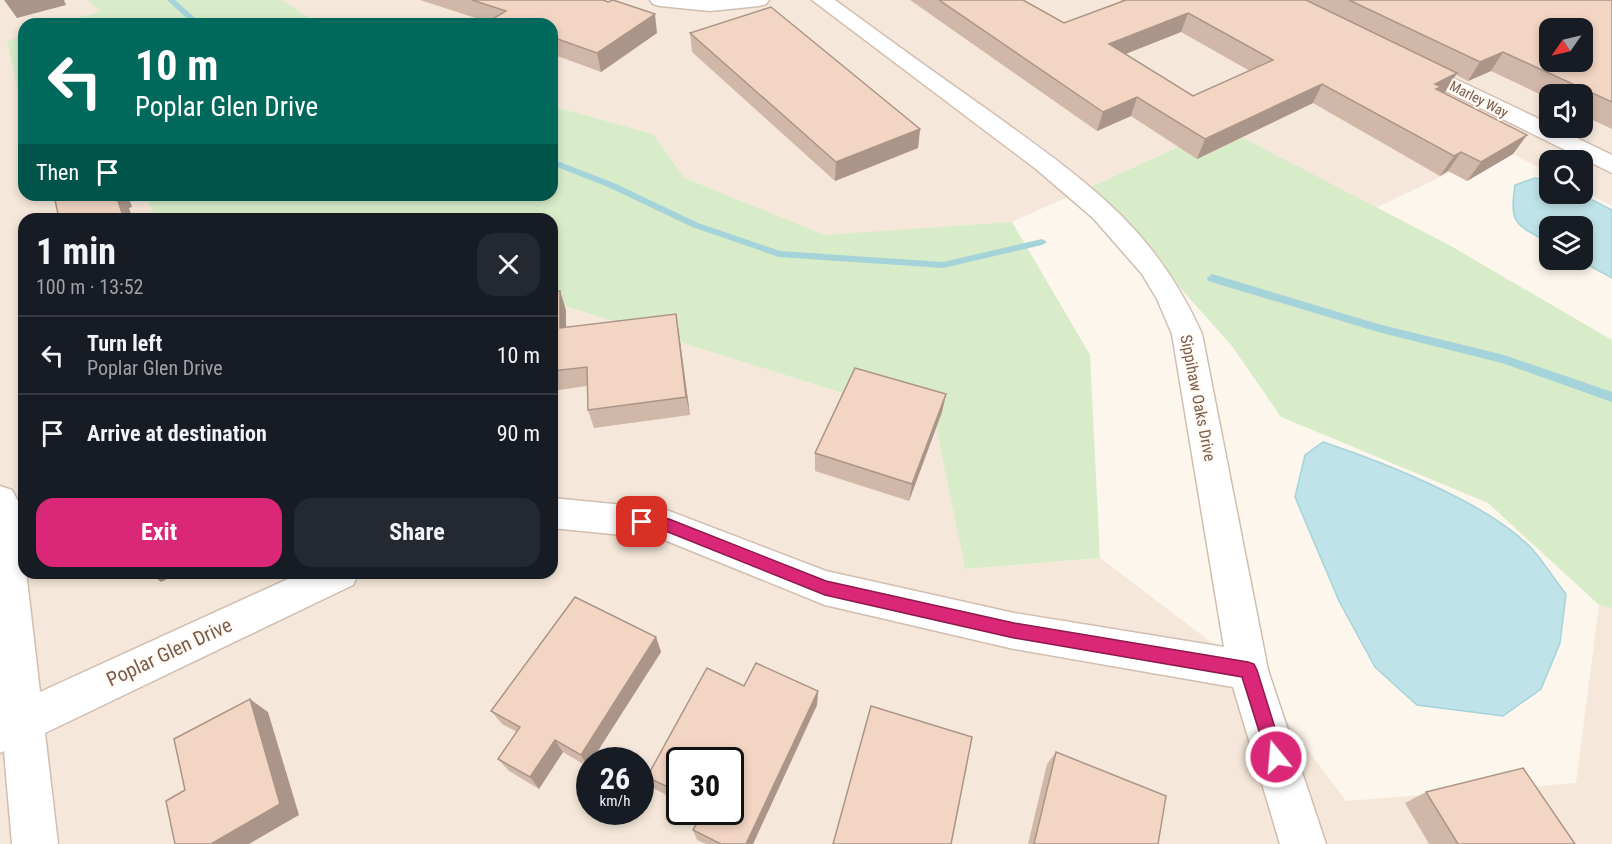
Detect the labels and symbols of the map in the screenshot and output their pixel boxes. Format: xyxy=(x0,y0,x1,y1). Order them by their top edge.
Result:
north arrow xyxy=(1539,18,1593,72)
street label: Marley Way xyxy=(1447,78,1511,121)
street label: Sippihaw Oaks Drive xyxy=(1176,333,1220,463)
pin xyxy=(616,496,667,547)
street label: Poplar Glen Drive xyxy=(102,612,236,692)
position arrow xyxy=(1244,725,1308,789)
speed limit sign: 30 xyxy=(666,747,744,825)

